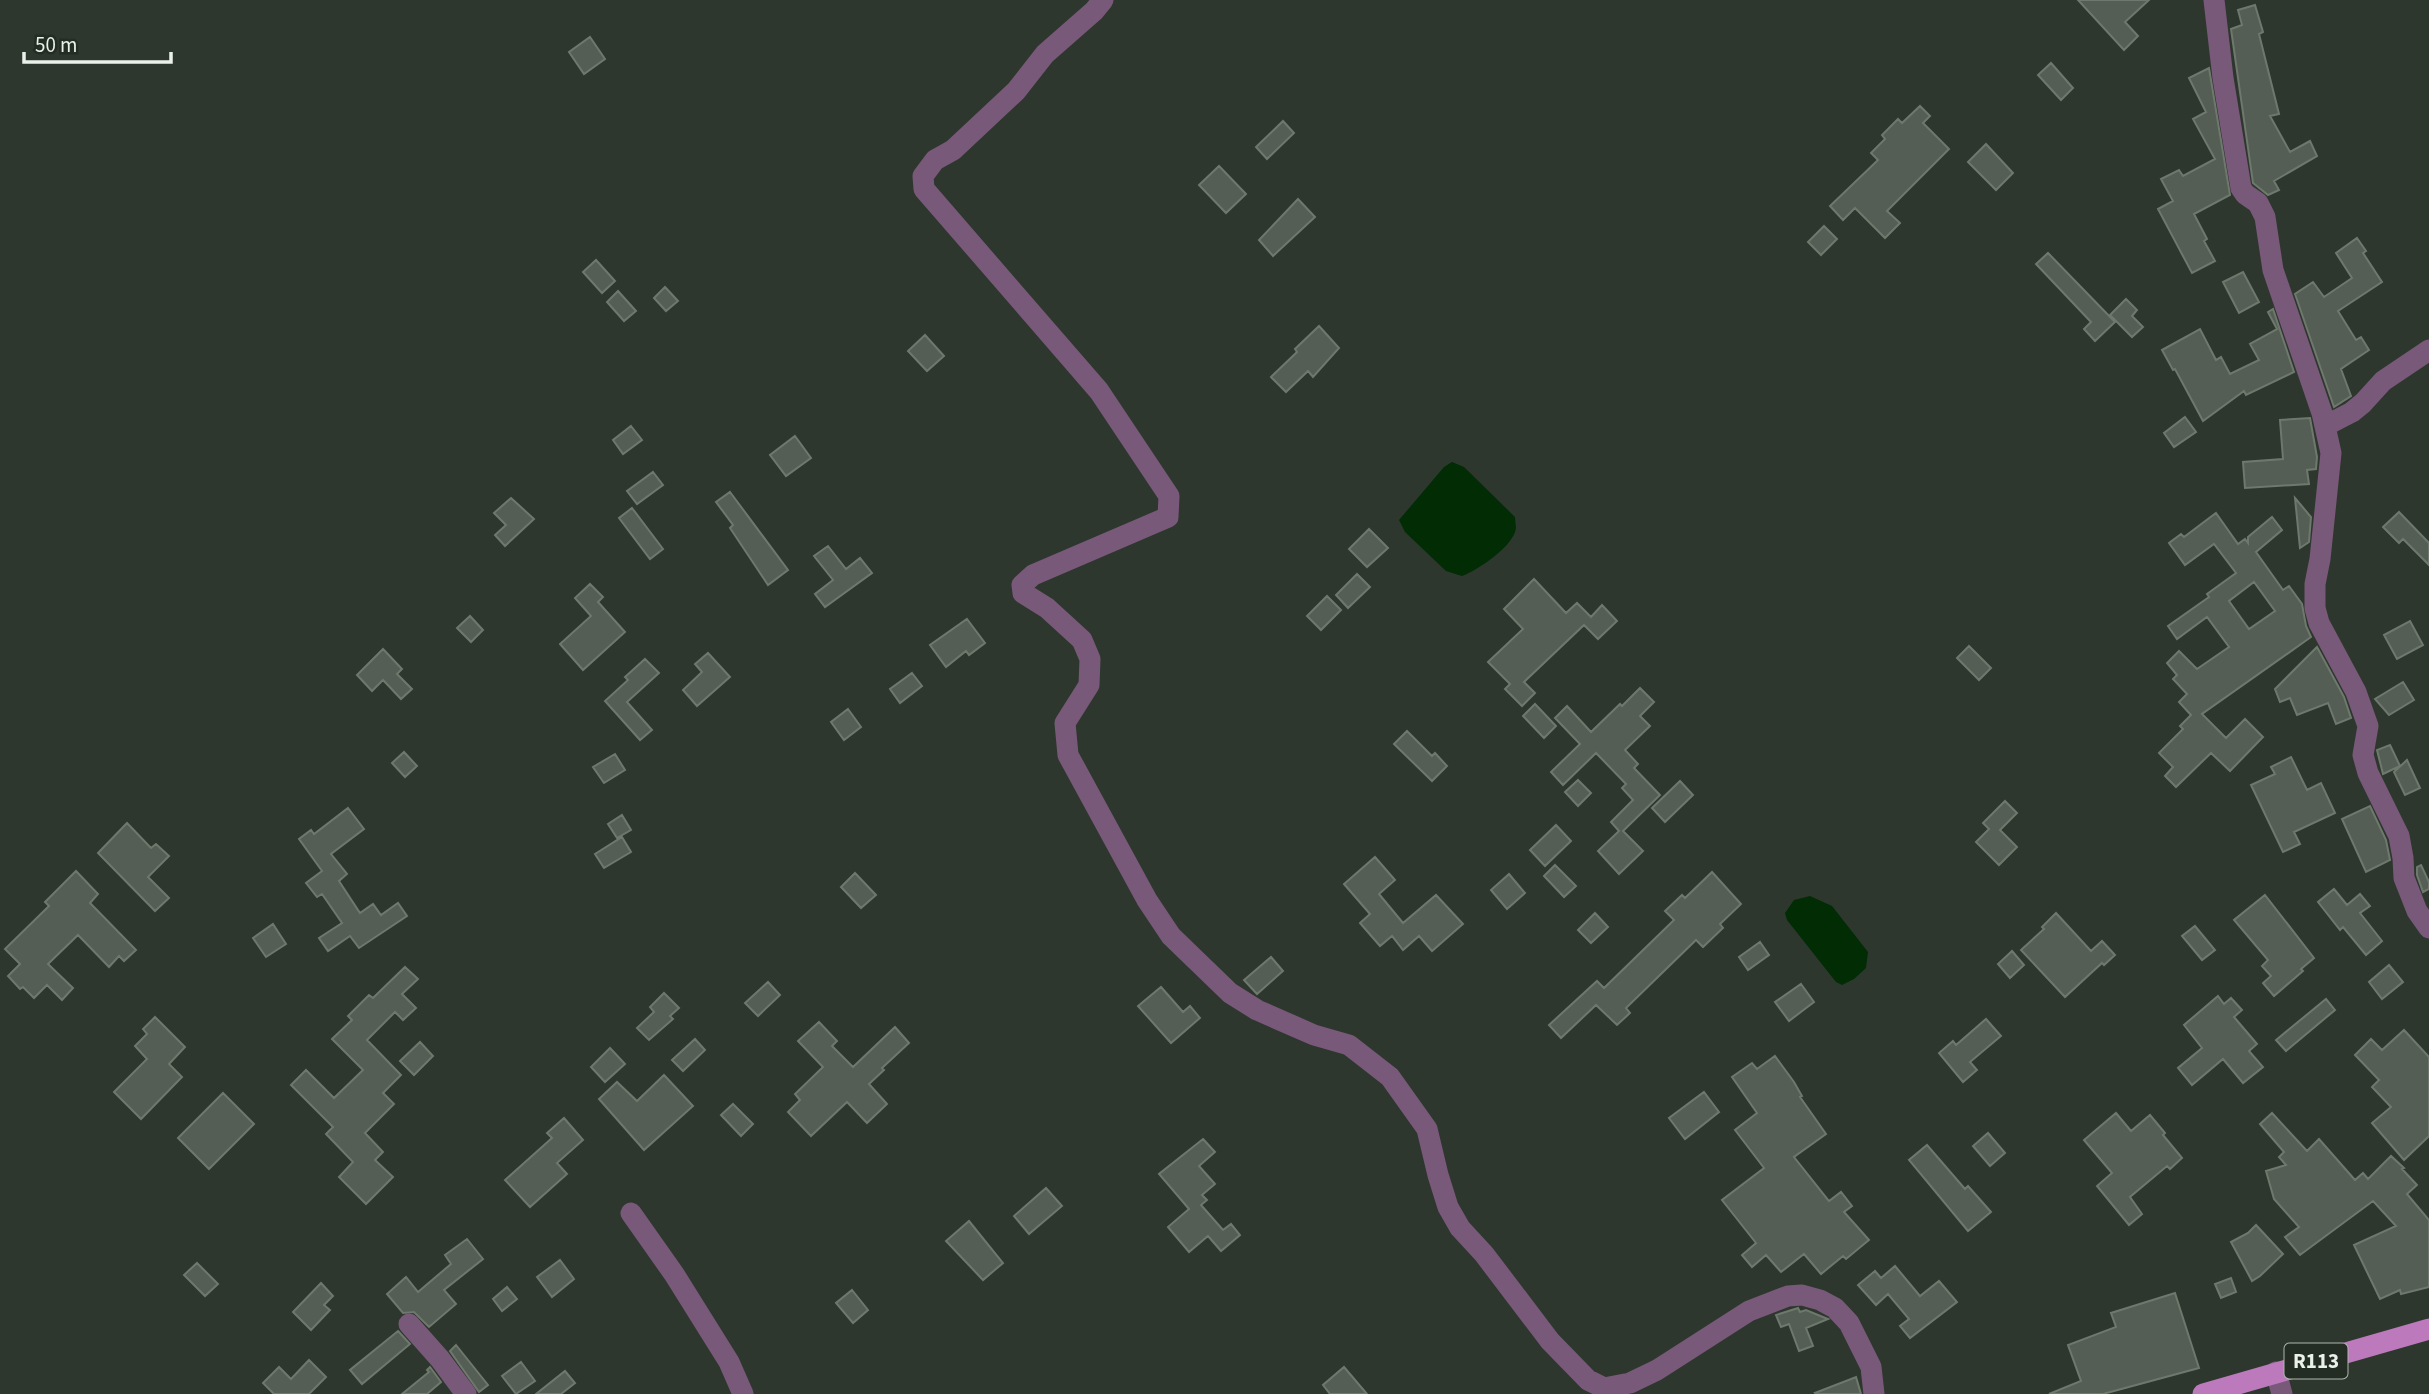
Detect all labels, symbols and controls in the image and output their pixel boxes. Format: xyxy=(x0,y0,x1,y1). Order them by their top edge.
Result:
scale bar xyxy=(24,21,172,65)
text: 50 m xyxy=(35,30,77,60)
road number: R113 xyxy=(2284,1344,2348,1378)

